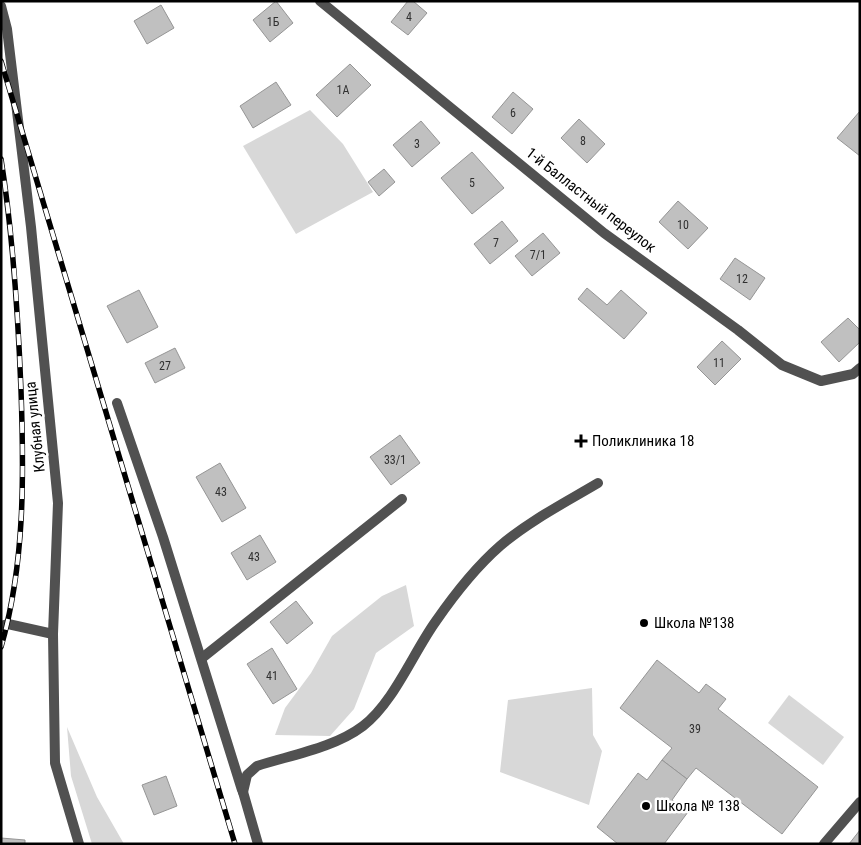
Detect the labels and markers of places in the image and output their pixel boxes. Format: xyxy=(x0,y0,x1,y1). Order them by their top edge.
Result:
place label: Поликлиника 18 xyxy=(592,432,694,450)
marker: Поликлиника 18 xyxy=(574,434,588,448)
place label: Школа №138 xyxy=(654,614,734,632)
marker: Школа №138 xyxy=(638,617,650,629)
place label: Школа № 138 xyxy=(656,797,740,815)
marker: Школа № 138 xyxy=(640,800,652,812)

